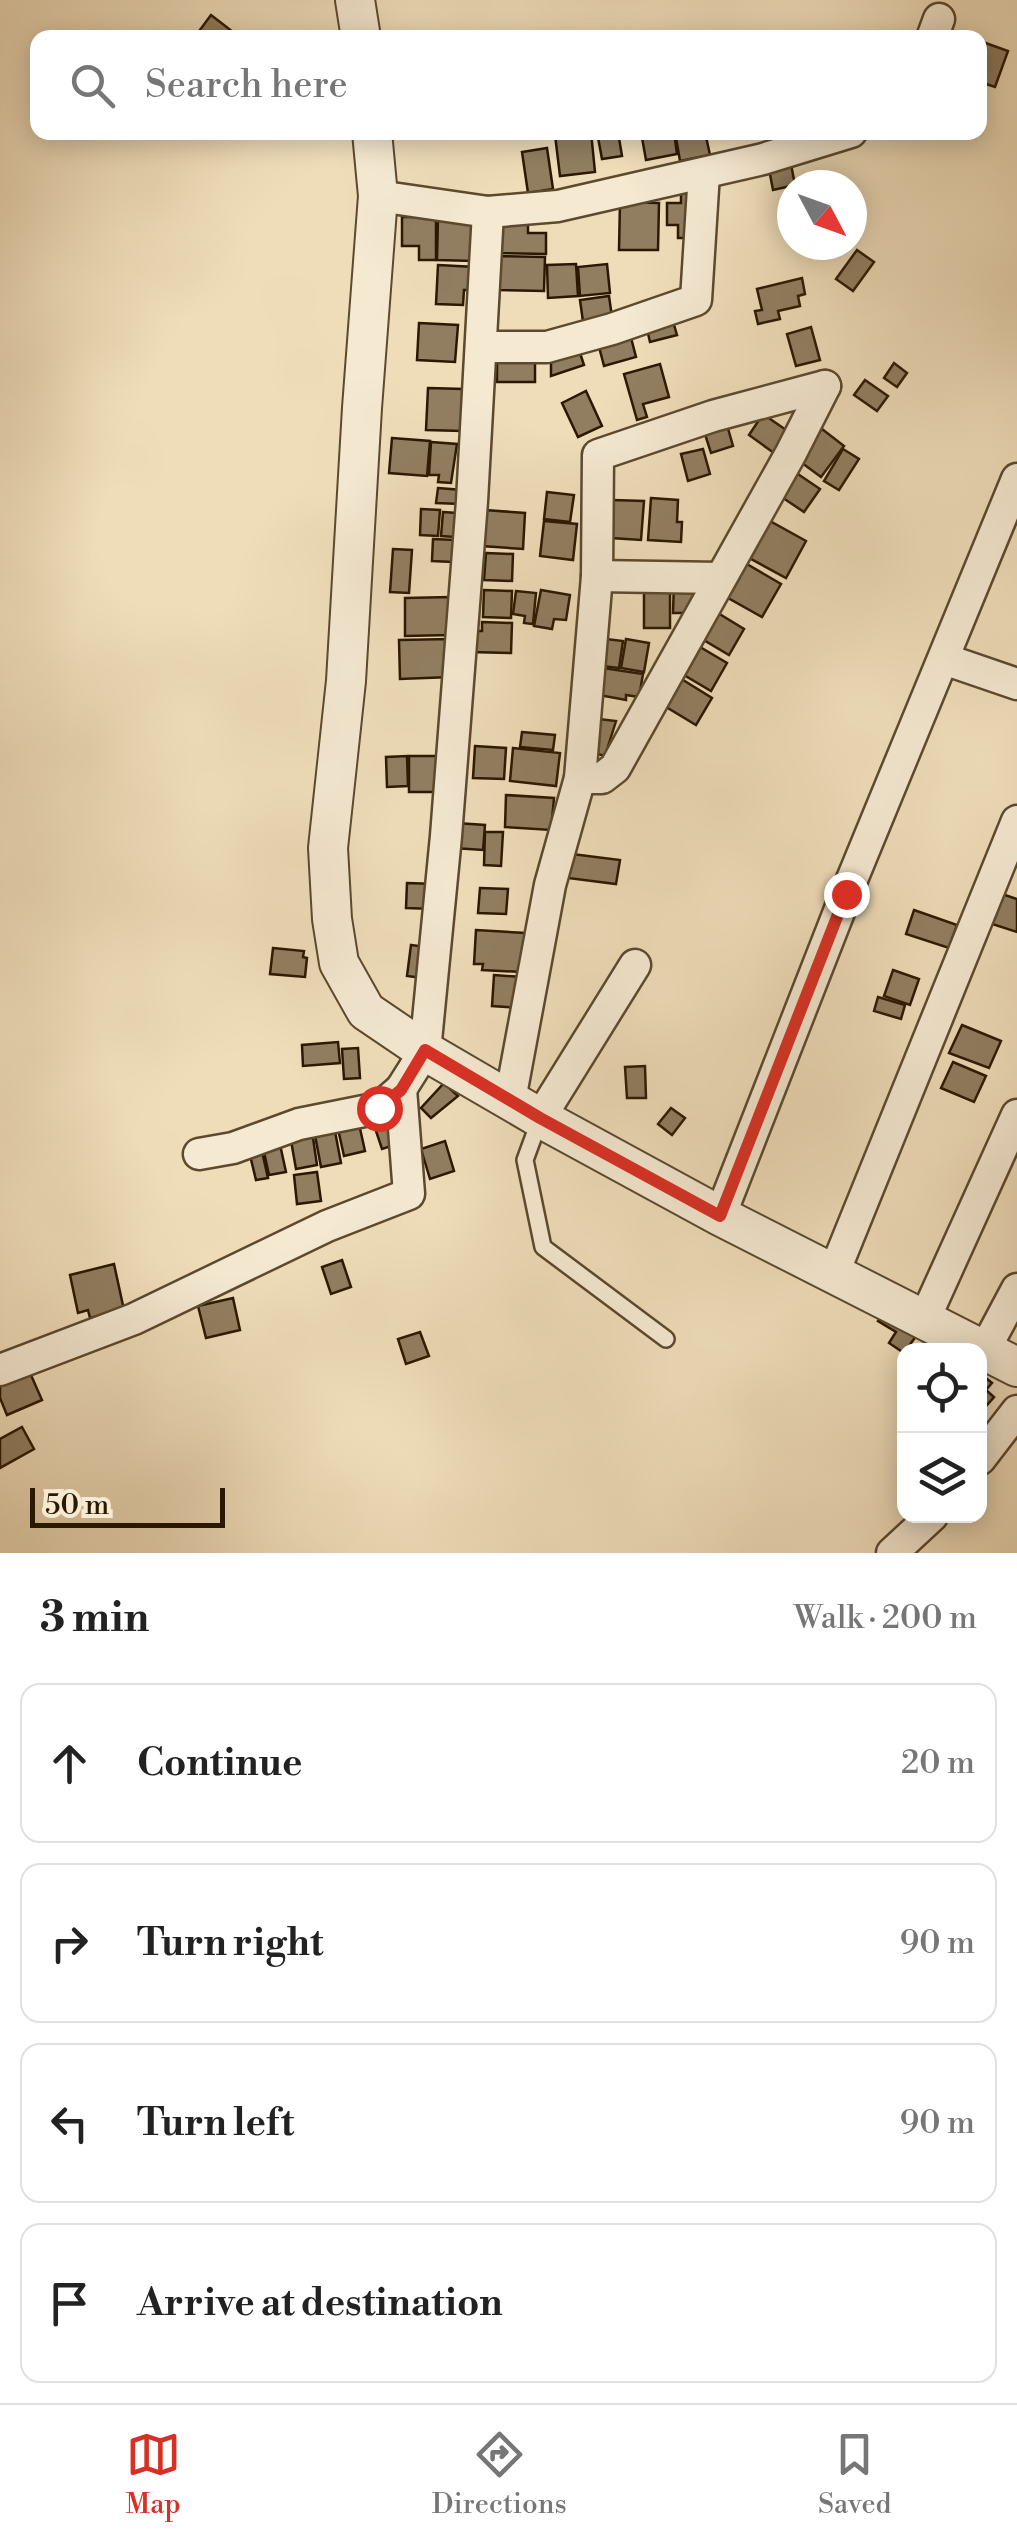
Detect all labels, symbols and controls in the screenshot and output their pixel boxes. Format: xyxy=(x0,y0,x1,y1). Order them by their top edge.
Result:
search box xyxy=(30,30,987,140)
icon: search xyxy=(65,58,120,113)
text: Search here xyxy=(145,62,348,109)
north arrow xyxy=(777,170,867,260)
route end xyxy=(824,872,870,918)
route start xyxy=(357,1086,403,1132)
map controls xyxy=(897,1343,987,1523)
button: locate xyxy=(897,1343,987,1433)
button: layers xyxy=(897,1433,987,1523)
scale bar xyxy=(30,1483,225,1528)
text: 50 m xyxy=(45,1488,109,1523)
text: 3 min xyxy=(40,1592,149,1645)
text: Walk · 200 m xyxy=(794,1598,977,1638)
icon: ahead xyxy=(42,1736,97,1791)
text: Continue xyxy=(137,1740,302,1787)
text: 20 m xyxy=(901,1743,975,1783)
icon: right xyxy=(42,1916,97,1971)
text: Turn right xyxy=(137,1920,323,1967)
text: 90 m xyxy=(900,1923,975,1963)
icon: left xyxy=(42,2096,97,2151)
text: Turn left xyxy=(137,2100,294,2147)
text: 90 m xyxy=(900,2103,975,2143)
icon: arrive xyxy=(42,2276,97,2331)
text: Arrive at destination xyxy=(137,2280,503,2327)
tab: Map xyxy=(126,2427,181,2522)
tab: Directions xyxy=(432,2427,567,2522)
tab: Saved xyxy=(818,2427,891,2522)

